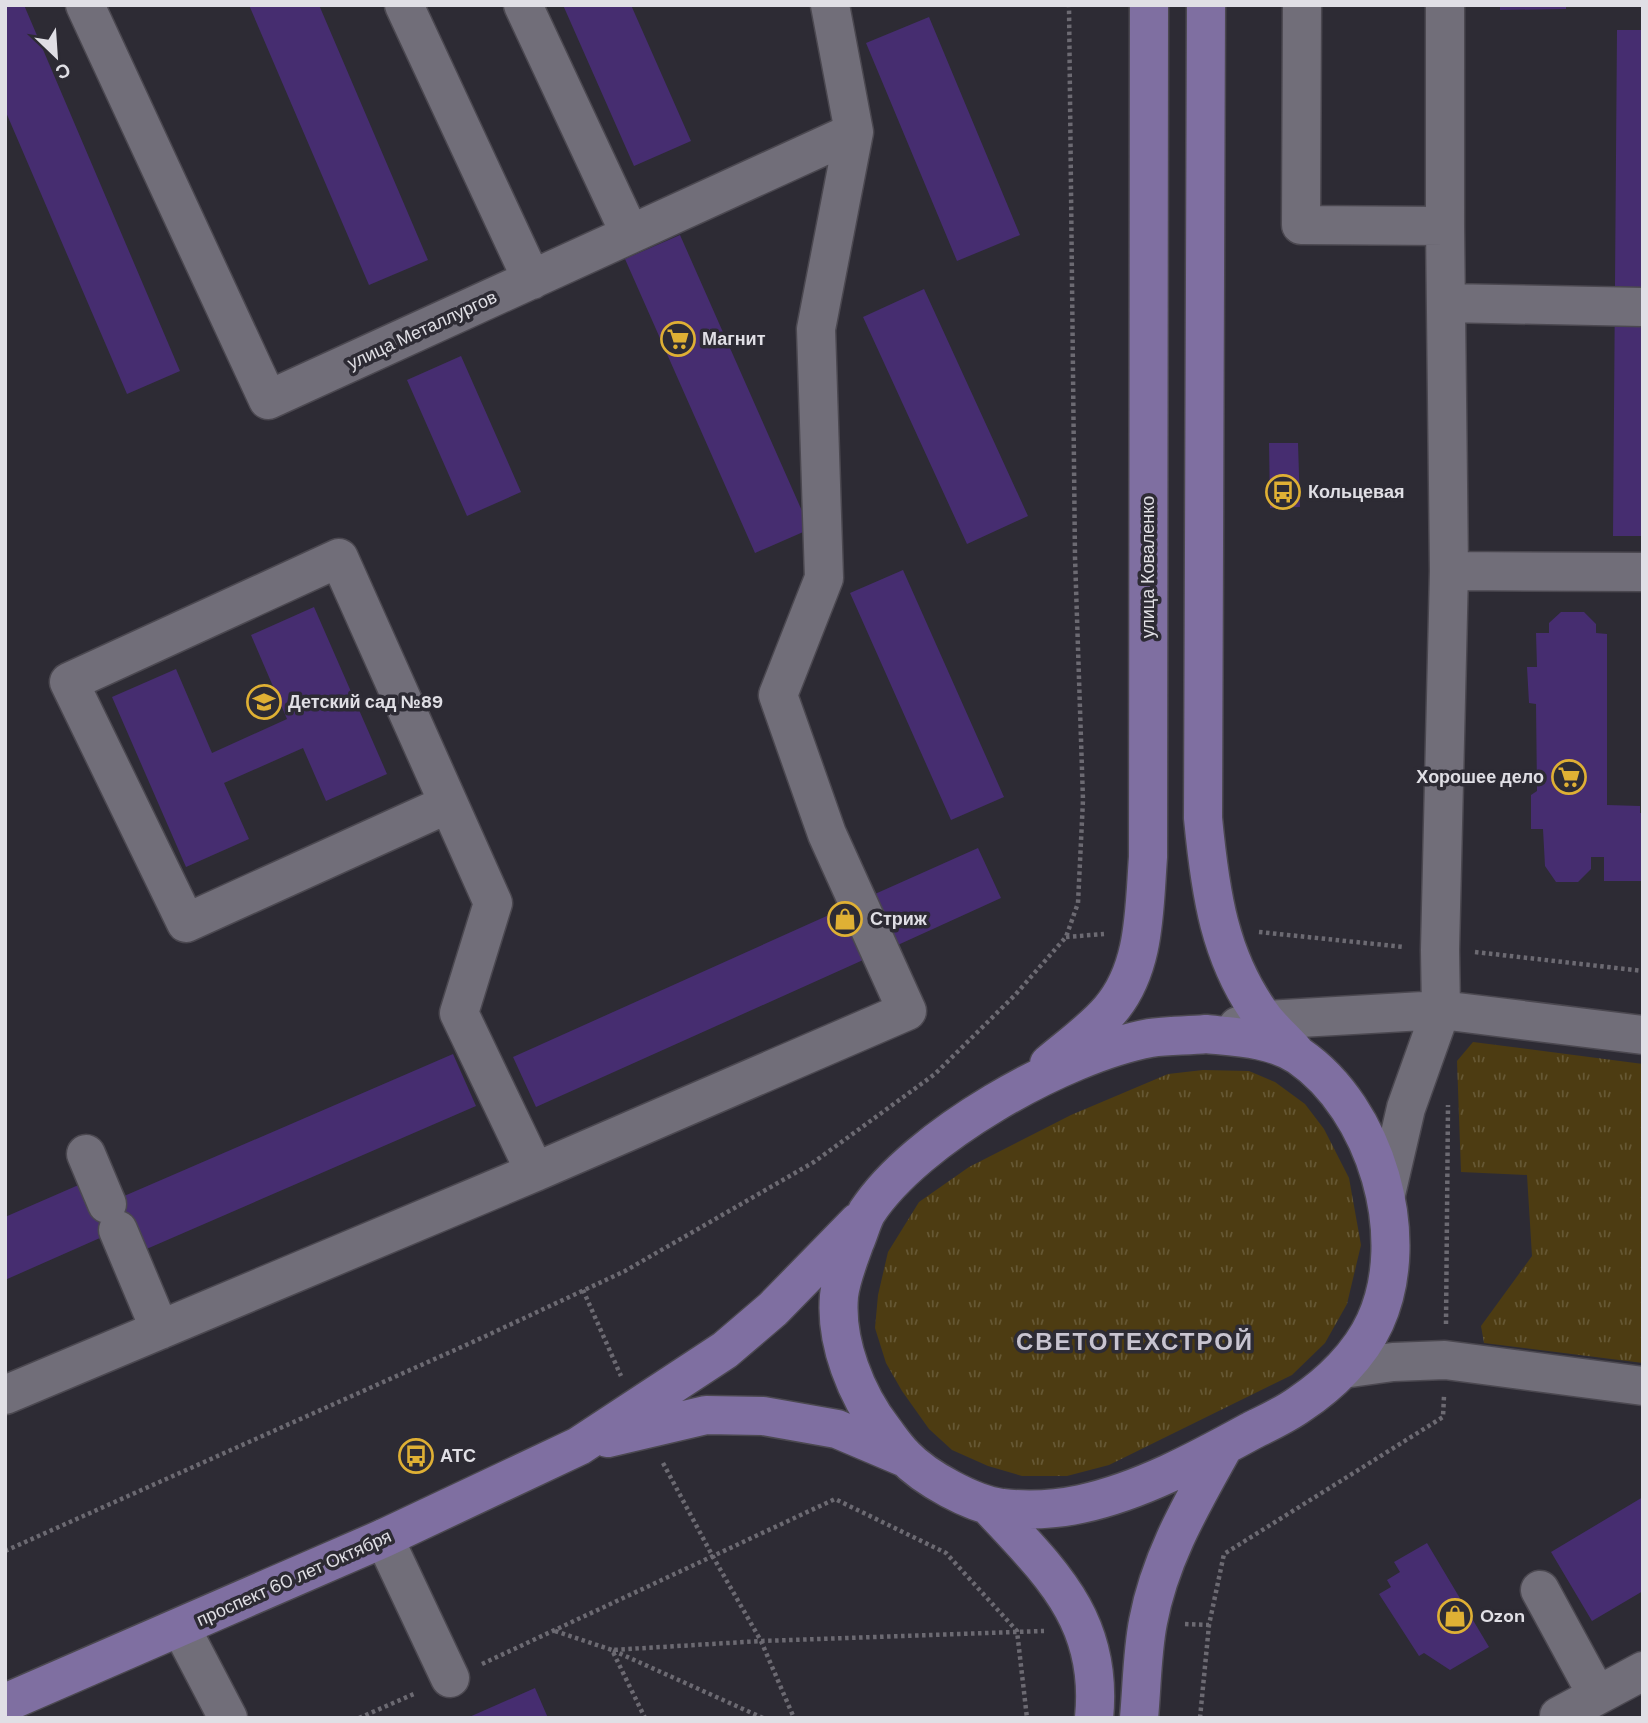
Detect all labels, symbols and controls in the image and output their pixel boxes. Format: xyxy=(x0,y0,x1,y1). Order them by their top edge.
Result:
north arrow xyxy=(21,21,91,91)
text: С xyxy=(51,57,74,85)
street label: улица Металлургов xyxy=(343,285,501,375)
supermarket icon: Магнит xyxy=(659,320,697,358)
place label: Магнит xyxy=(702,327,766,351)
bus stop icon: Кольцевая xyxy=(1264,473,1302,511)
place label: Кольцевая xyxy=(1308,480,1404,504)
street label: улица Коваленко xyxy=(1136,496,1160,638)
school or university icon: Детский сад №89 xyxy=(245,683,283,721)
place label: Детский сад №89 xyxy=(288,690,443,714)
supermarket icon: Хорошее дело xyxy=(1550,758,1588,796)
place label: Хорошее дело xyxy=(1416,765,1544,789)
shop icon: Стриж xyxy=(826,900,864,938)
place label: Стриж xyxy=(870,907,927,931)
district label: СВЕТОТЕХСТРОЙ xyxy=(1016,1326,1254,1357)
bus stop icon: АТС xyxy=(397,1437,435,1475)
place label: АТС xyxy=(440,1444,476,1468)
street label: проспект 60 лет Октября xyxy=(193,1524,395,1632)
shop icon: Ozon xyxy=(1436,1597,1474,1635)
place label: Ozon xyxy=(1480,1604,1525,1628)

